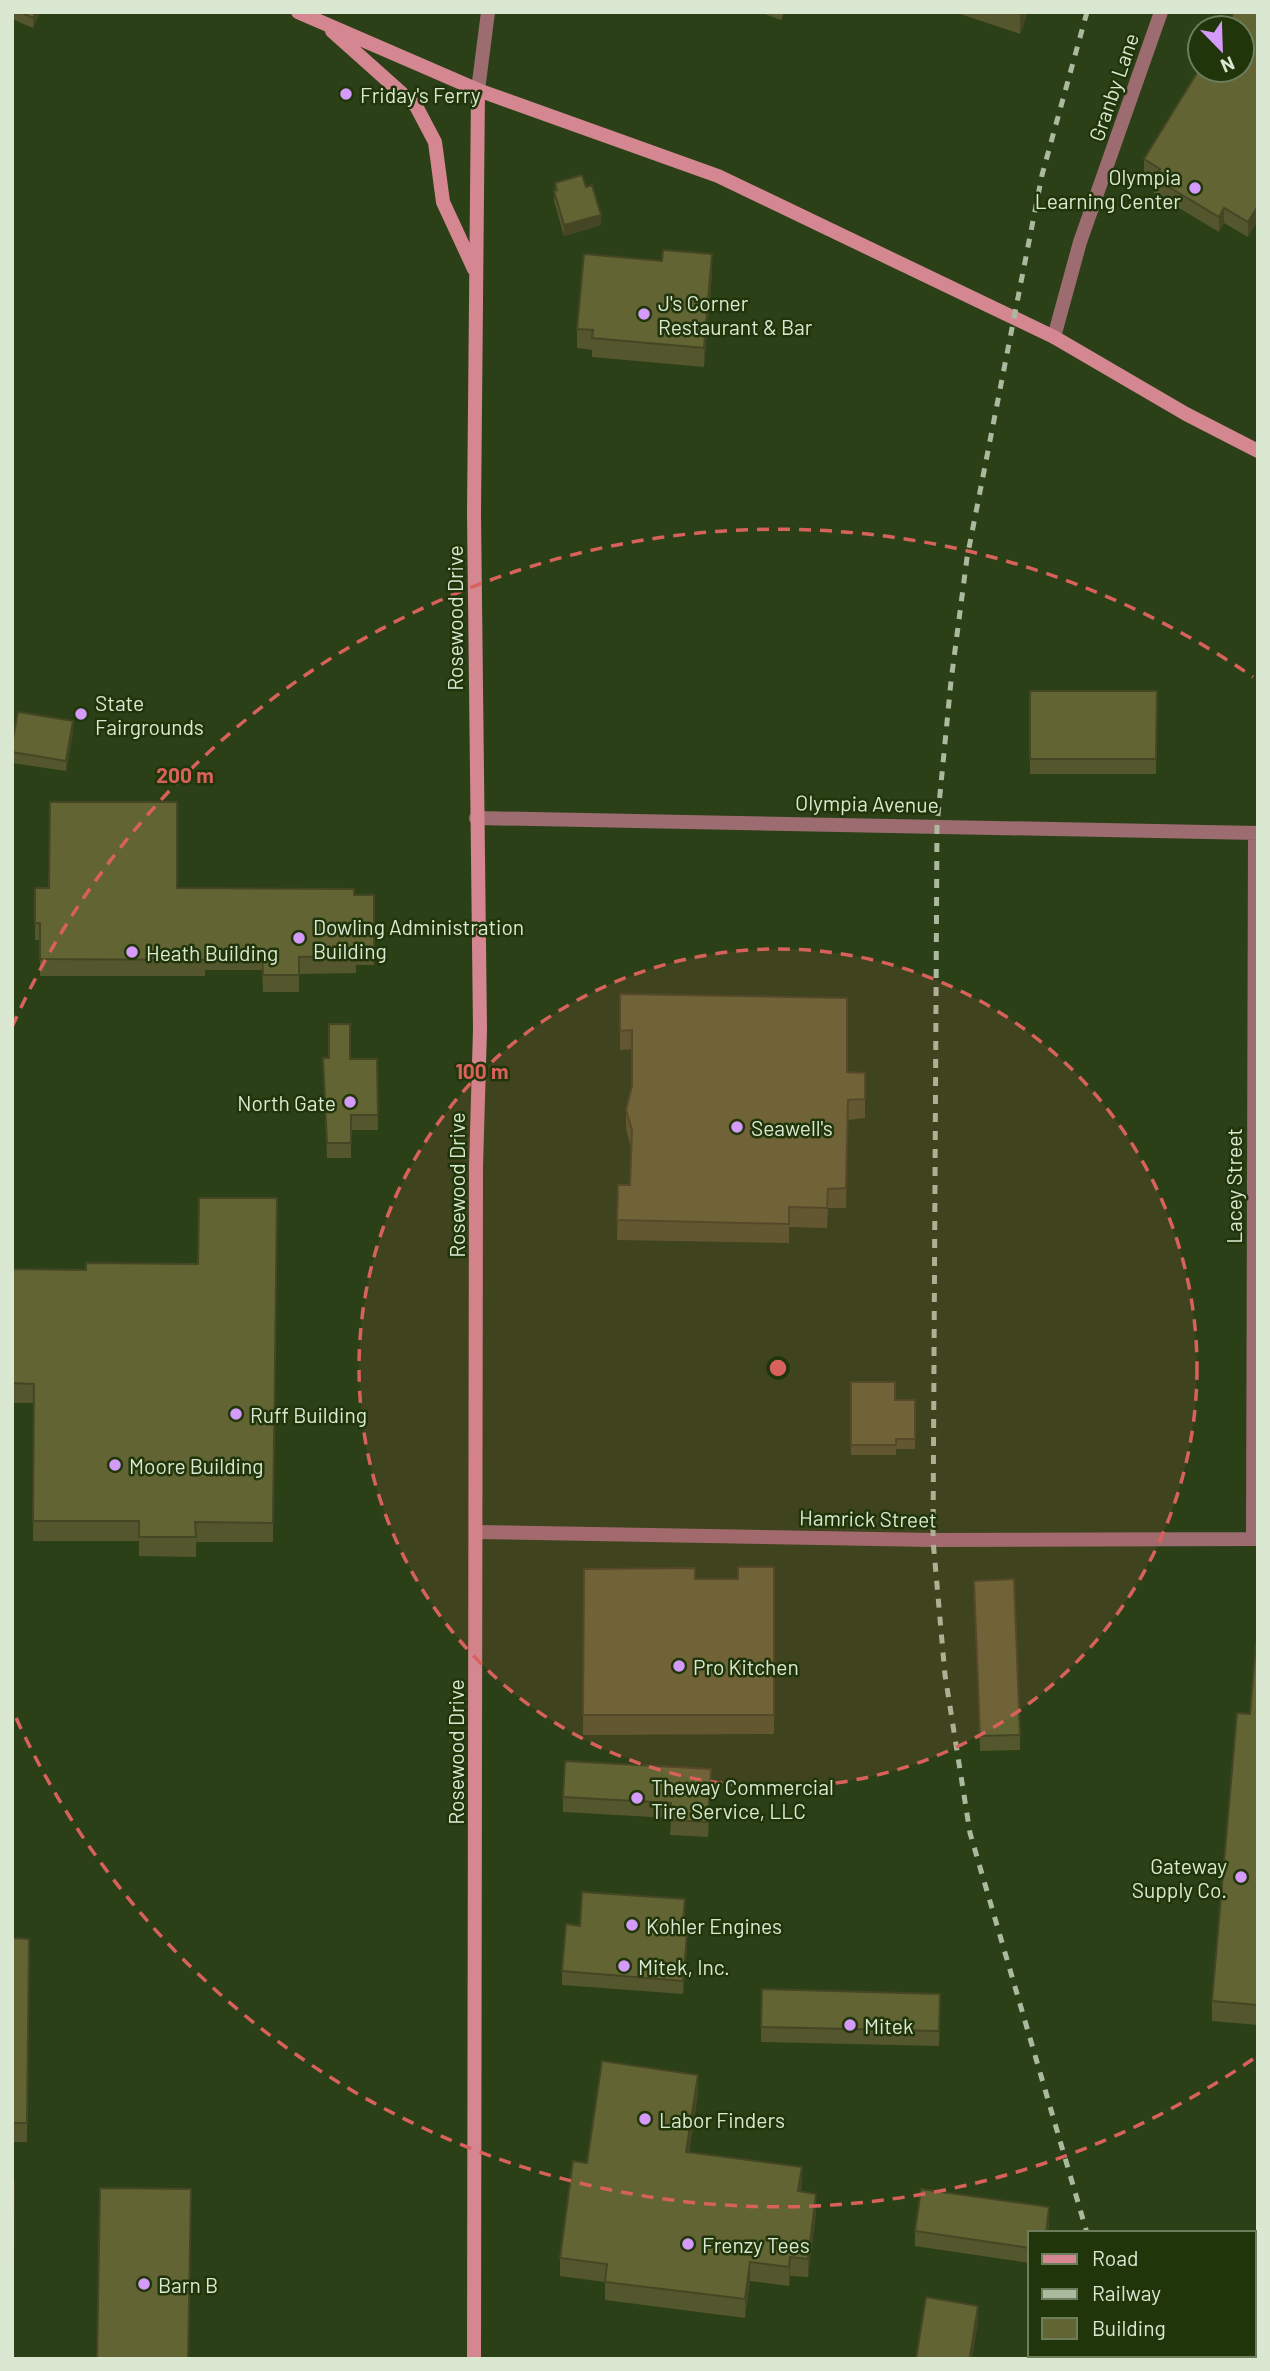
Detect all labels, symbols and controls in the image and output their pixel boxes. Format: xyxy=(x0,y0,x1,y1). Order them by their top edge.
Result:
north arrow xyxy=(1186,14,1256,84)
street label: Granby Lane xyxy=(1083,30,1143,144)
text: N xyxy=(1218,52,1238,78)
place label: Friday's Ferry xyxy=(360,82,481,107)
marker: Friday's Ferry xyxy=(338,86,354,102)
place label: Olympia Learning Center xyxy=(1035,164,1181,213)
marker: Olympia Learning Center xyxy=(1187,180,1203,196)
place label: J's Corner Restaurant & Bar xyxy=(658,290,813,339)
marker: J's Corner Restaurant & Bar xyxy=(636,306,652,322)
street label: Rosewood Drive xyxy=(442,545,467,691)
place label: State Fairgrounds xyxy=(95,690,204,739)
marker: State Fairgrounds xyxy=(73,706,89,722)
text: 200 m xyxy=(156,762,214,787)
street label: Olympia Avenue xyxy=(795,789,939,817)
place label: Dowling Administration Building xyxy=(313,914,524,963)
marker: Dowling Administration Building xyxy=(291,930,307,946)
place label: Heath Building xyxy=(146,940,278,965)
marker: Heath Building xyxy=(124,944,140,960)
text: 100 m xyxy=(455,1058,509,1083)
place label: North Gate xyxy=(237,1090,336,1115)
marker: North Gate xyxy=(342,1094,358,1110)
street label: Rosewood Drive xyxy=(444,1112,469,1258)
place label: Seawell's xyxy=(751,1115,833,1140)
marker: Seawell's xyxy=(729,1119,745,1135)
street label: Lacey Street xyxy=(1221,1128,1246,1244)
centre of rings xyxy=(766,1356,790,1380)
place label: Ruff Building xyxy=(250,1402,367,1427)
marker: Ruff Building xyxy=(228,1406,244,1422)
place label: Moore Building xyxy=(129,1453,264,1478)
marker: Moore Building xyxy=(107,1457,123,1473)
street label: Hamrick Street xyxy=(799,1504,937,1532)
place label: Pro Kitchen xyxy=(693,1654,799,1679)
marker: Pro Kitchen xyxy=(671,1658,687,1674)
street label: Rosewood Drive xyxy=(443,1679,468,1825)
place label: Theway Commercial Tire Service, LLC xyxy=(651,1774,834,1823)
marker: Theway Commercial Tire Service, LLC xyxy=(629,1790,645,1806)
place label: Gateway Supply Co. xyxy=(1132,1853,1227,1902)
marker: Gateway Supply Co. xyxy=(1233,1869,1249,1885)
place label: Kohler Engines xyxy=(646,1913,782,1938)
marker: Kohler Engines xyxy=(624,1917,640,1933)
place label: Mitek, Inc. xyxy=(638,1954,730,1979)
marker: Mitek, Inc. xyxy=(616,1958,632,1974)
place label: Mitek xyxy=(864,2013,913,2038)
marker: Mitek xyxy=(842,2017,858,2033)
place label: Labor Finders xyxy=(659,2107,785,2132)
marker: Labor Finders xyxy=(637,2111,653,2127)
legend xyxy=(1028,2231,1256,2357)
place label: Frenzy Tees xyxy=(702,2232,810,2257)
marker: Frenzy Tees xyxy=(680,2236,696,2252)
text: Road xyxy=(1092,2245,1138,2270)
place label: Barn B xyxy=(158,2272,218,2297)
marker: Barn B xyxy=(136,2276,152,2292)
text: Railway xyxy=(1092,2280,1161,2305)
text: Building xyxy=(1092,2315,1166,2340)

